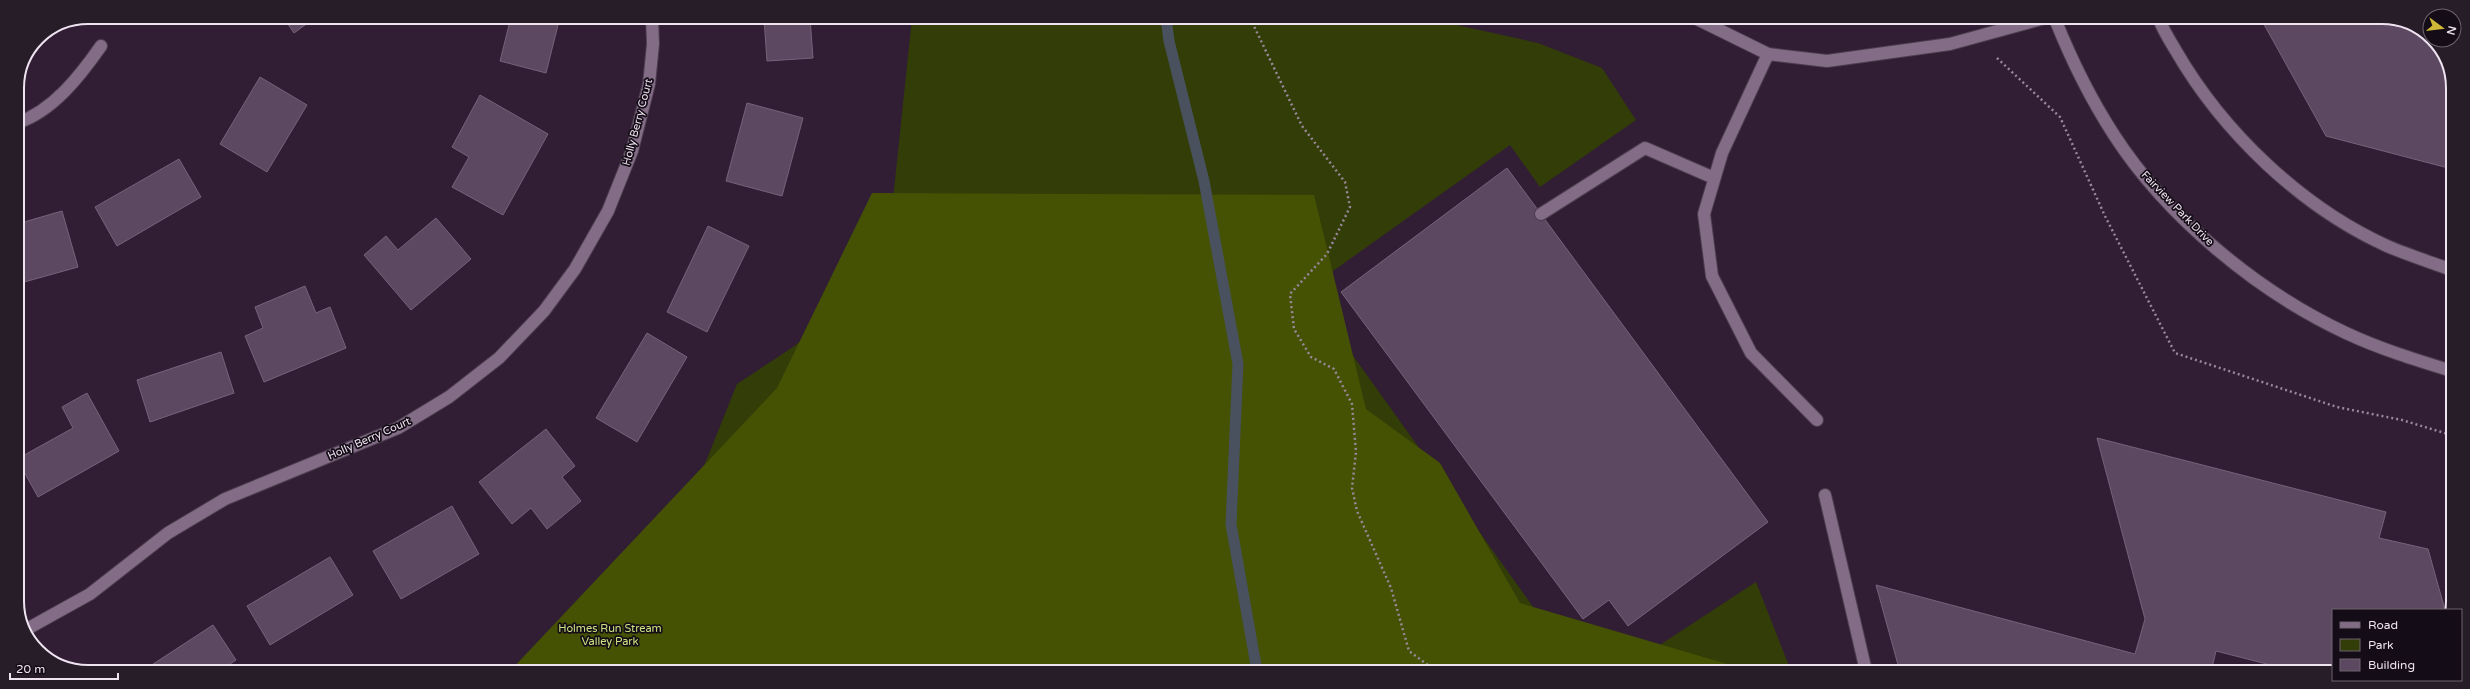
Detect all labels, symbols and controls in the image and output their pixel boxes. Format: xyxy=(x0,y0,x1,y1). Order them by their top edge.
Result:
north arrow xyxy=(2422,8,2462,48)
text: N xyxy=(2444,25,2459,36)
street label: Holly Berry Court xyxy=(620,77,655,167)
street label: Fairview Park Drive xyxy=(2139,168,2217,248)
street label: Holly Berry Court xyxy=(326,414,413,463)
legend xyxy=(2332,609,2462,681)
text: Road xyxy=(2368,618,2398,632)
park label: Holmes Run Stream Valley Park xyxy=(558,622,662,648)
text: Park xyxy=(2368,638,2394,652)
scale bar xyxy=(10,655,118,681)
text: Building xyxy=(2368,658,2415,672)
text: 20 m xyxy=(16,662,45,676)

